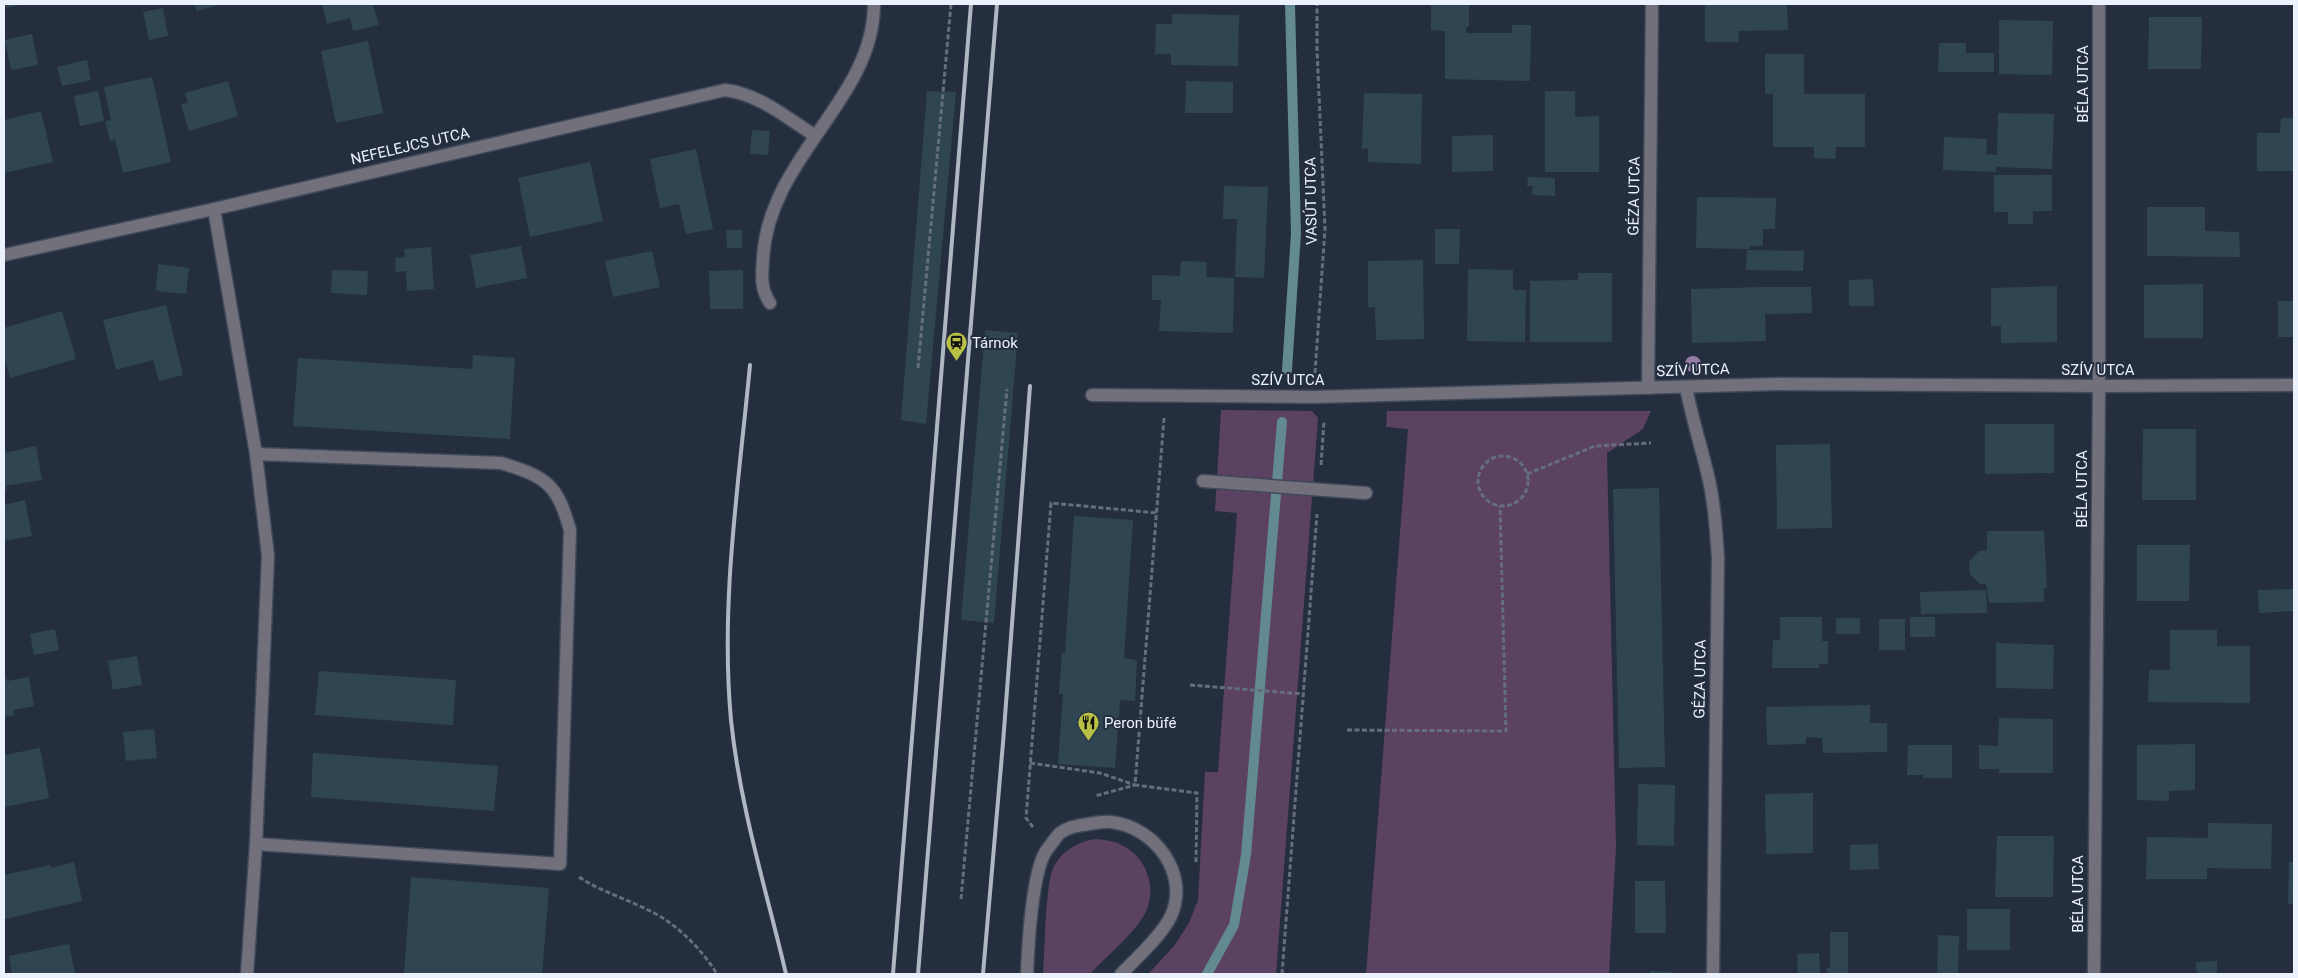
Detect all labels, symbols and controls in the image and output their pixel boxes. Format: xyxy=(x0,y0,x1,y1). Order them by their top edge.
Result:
street label: BÉLA UTCA xyxy=(2074,45,2092,123)
street label: NEFELEJCS UTCA xyxy=(349,124,471,168)
street label: GÉZA UTCA xyxy=(1624,156,1644,236)
street label: VASÚT UTCA xyxy=(1301,157,1321,245)
station icon: Tárnok xyxy=(944,331,968,362)
place label: Tárnok xyxy=(972,334,1018,352)
street label: SZÍV UTCA xyxy=(1656,360,1730,380)
street label: SZÍV UTCA xyxy=(2061,361,2135,379)
street label: SZÍV UTCA xyxy=(1251,371,1325,389)
street label: BÉLA UTCA xyxy=(2073,450,2091,528)
street label: GÉZA UTCA xyxy=(1690,639,1710,719)
restaurant icon: Peron büfé xyxy=(1076,711,1100,742)
place label: Peron büfé xyxy=(1104,714,1177,732)
street label: BÉLA UTCA xyxy=(2069,855,2087,933)

